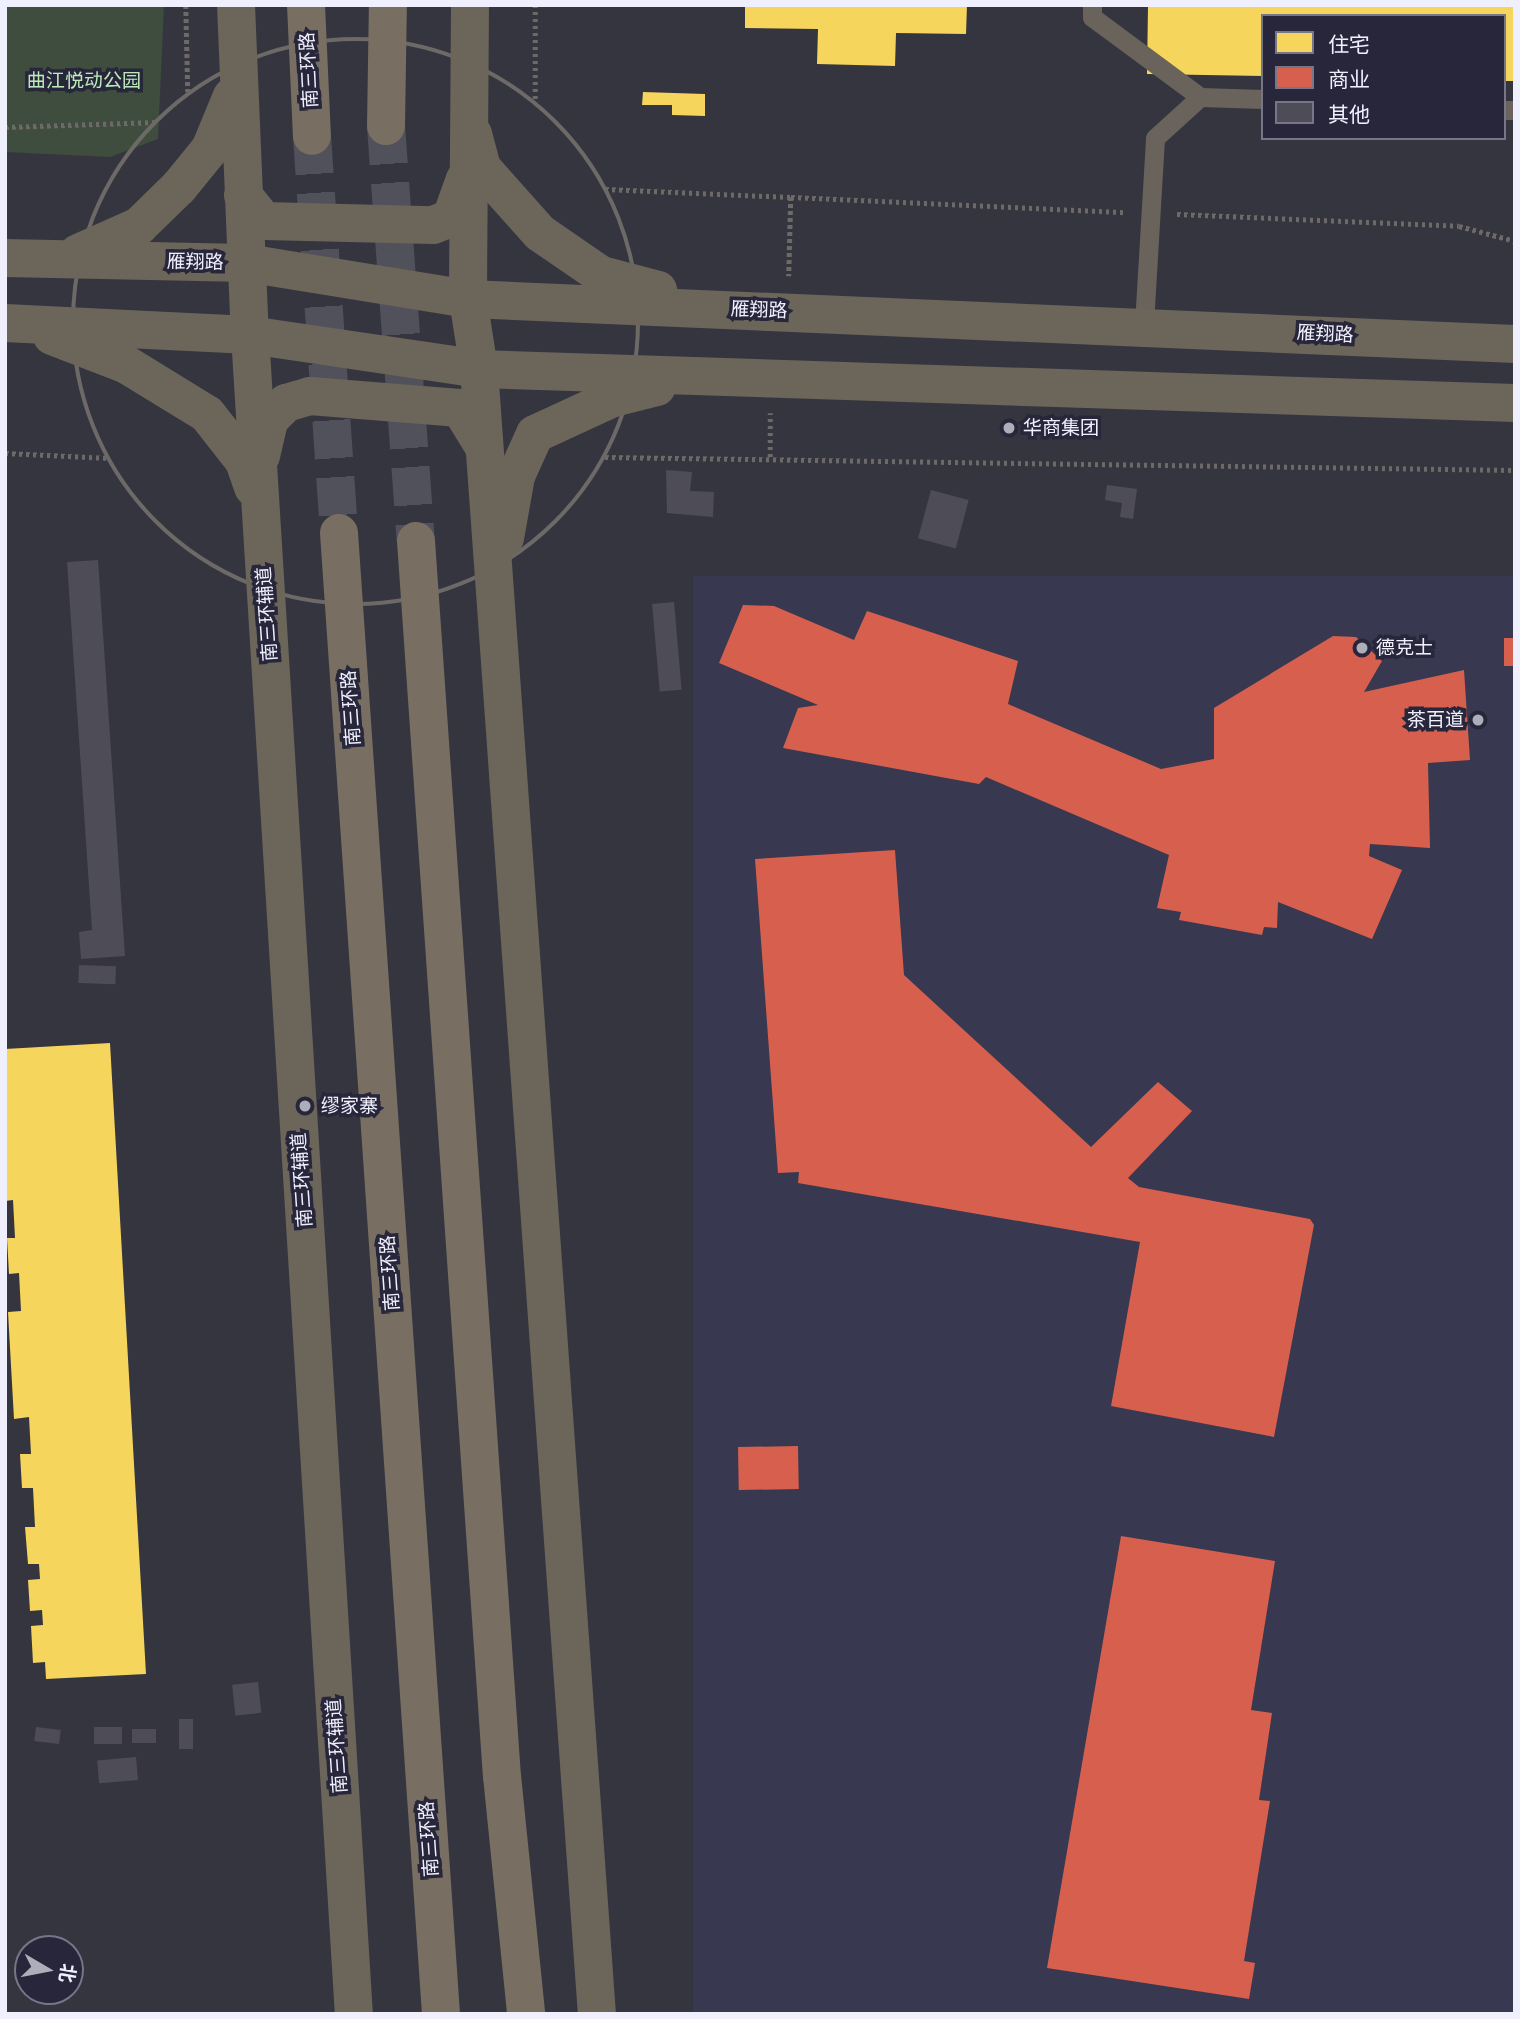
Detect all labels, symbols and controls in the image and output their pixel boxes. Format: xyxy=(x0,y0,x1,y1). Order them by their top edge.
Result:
legend xyxy=(1261,14,1506,140)
text: 住宅 xyxy=(1328,30,1370,58)
street label: 南三环路 xyxy=(296,31,322,109)
text: 商业 xyxy=(1328,65,1370,93)
park label: 曲江悦动公园 xyxy=(27,70,141,92)
text: 其他 xyxy=(1328,100,1370,128)
street label: 雁翔路 xyxy=(166,250,224,274)
street label: 雁翔路 xyxy=(730,298,788,322)
street label: 雁翔路 xyxy=(1296,321,1354,347)
place label: 华商集团 xyxy=(1023,417,1099,439)
marker: 华商集团 xyxy=(1001,420,1017,436)
street label: 南三环辅道 xyxy=(252,566,282,662)
place label: 德克士 xyxy=(1376,637,1433,659)
marker: 德克士 xyxy=(1354,640,1370,656)
street label: 南三环路 xyxy=(337,669,365,747)
place label: 茶百道 xyxy=(1407,709,1464,731)
marker: 茶百道 xyxy=(1470,712,1486,728)
place label: 缪家寨 xyxy=(321,1095,378,1117)
marker: 缪家寨 xyxy=(295,1096,315,1116)
street label: 南三环辅道 xyxy=(287,1132,317,1228)
street label: 南三环路 xyxy=(376,1234,404,1312)
street label: 南三环辅道 xyxy=(322,1698,352,1794)
street label: 南三环路 xyxy=(415,1800,443,1878)
north arrow xyxy=(14,1935,84,2005)
text: 北 xyxy=(53,1962,82,1985)

